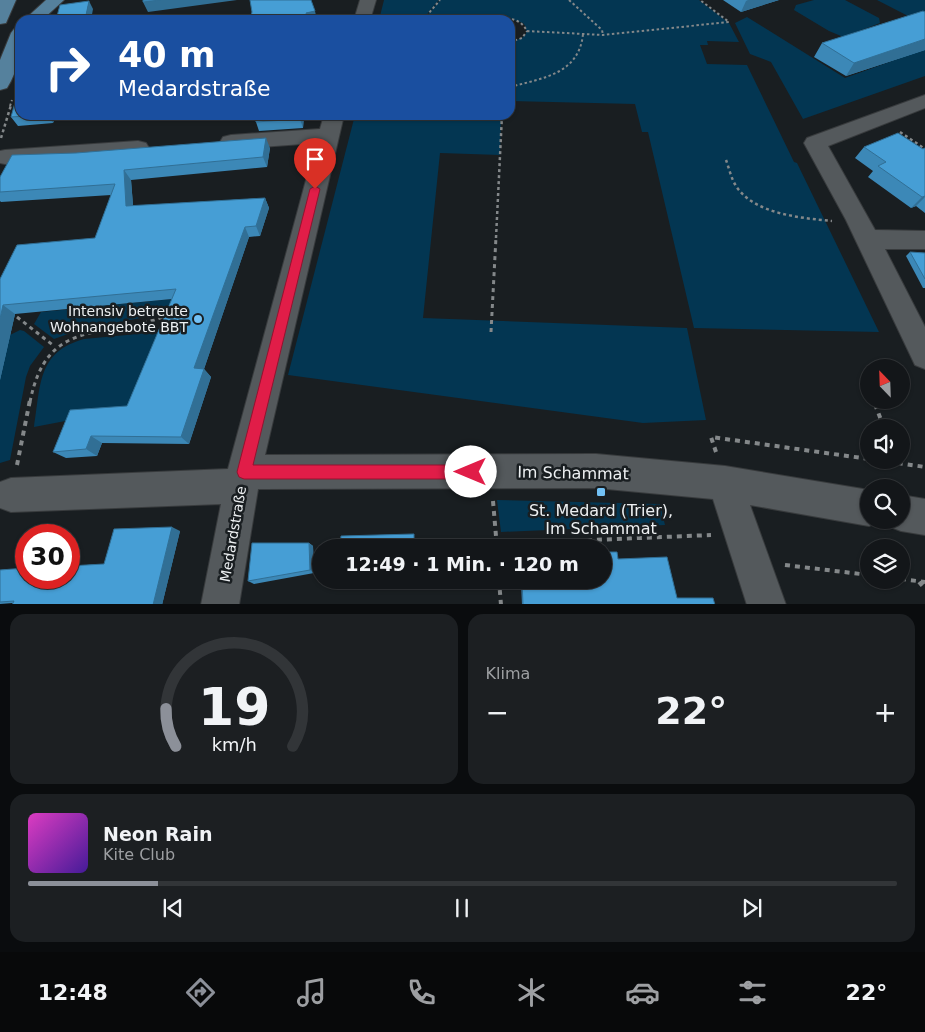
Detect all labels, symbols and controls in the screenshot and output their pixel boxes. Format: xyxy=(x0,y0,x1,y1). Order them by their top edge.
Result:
icon: right xyxy=(35,35,100,100)
text: 40 m xyxy=(118,35,215,75)
text: Medardstraße xyxy=(118,76,271,101)
pin xyxy=(294,138,336,189)
icon: arrive xyxy=(301,145,329,173)
place label: Intensiv betreute Wohnangebote BBT xyxy=(50,303,188,335)
marker: Intensiv betreute Wohnangebote BBT xyxy=(192,313,204,325)
north arrow xyxy=(860,359,910,409)
map controls xyxy=(860,359,910,589)
button: sound xyxy=(860,419,910,469)
position arrow xyxy=(444,445,496,497)
street label: Im Schammat xyxy=(517,463,629,483)
button: search xyxy=(860,479,910,529)
street label: Medardstraße xyxy=(217,485,249,583)
marker: St. Medard (Trier), Im Schammat xyxy=(595,486,607,498)
place label: St. Medard (Trier), Im Schammat xyxy=(529,501,673,538)
speed limit sign: 30 xyxy=(15,524,80,589)
button: layers xyxy=(860,539,910,589)
text: 12:49 · 1 Min. · 120 m xyxy=(345,553,579,575)
text: Klima xyxy=(486,664,530,683)
text: 19 xyxy=(198,677,270,737)
text: 22° xyxy=(655,689,727,733)
text: − xyxy=(486,696,509,729)
text: + xyxy=(874,696,897,729)
text: km/h xyxy=(211,734,256,755)
text: Neon Rain xyxy=(103,823,212,845)
text: Kite Club xyxy=(103,845,175,864)
icon: previous xyxy=(159,894,187,922)
icon: pause xyxy=(448,894,476,922)
icon: next xyxy=(738,894,766,922)
icon: directions xyxy=(183,975,218,1010)
icon: music xyxy=(294,975,329,1010)
icon: phone xyxy=(404,975,439,1010)
icon: climate xyxy=(514,975,549,1010)
icon: car xyxy=(625,975,660,1010)
icon: filters xyxy=(735,975,770,1010)
text: 12:48 xyxy=(38,980,108,1005)
text: 22° xyxy=(846,980,887,1005)

